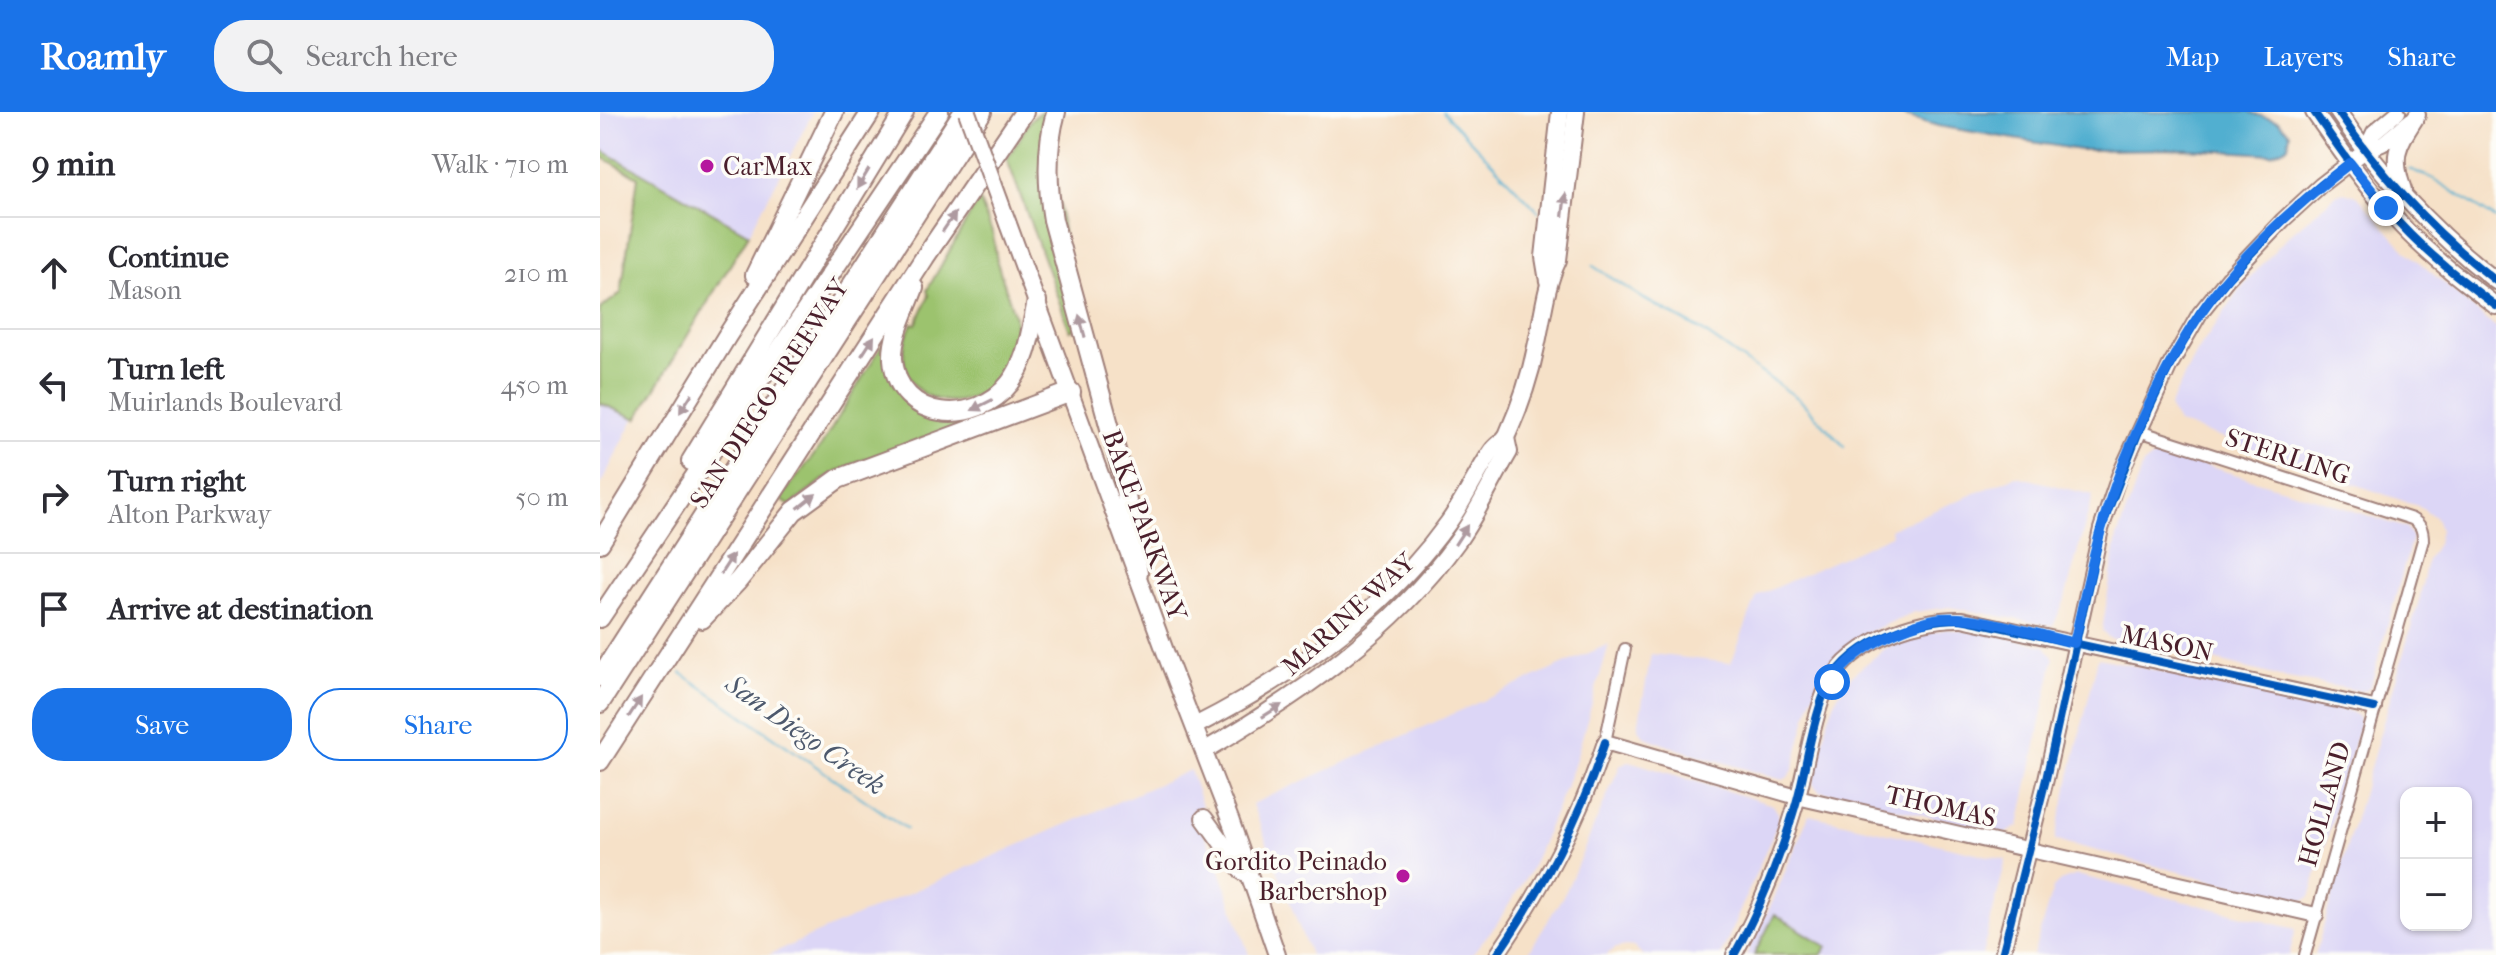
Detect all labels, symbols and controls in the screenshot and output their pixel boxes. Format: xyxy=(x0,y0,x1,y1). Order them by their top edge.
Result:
search box xyxy=(214,20,774,92)
text: Roamly xyxy=(40,34,166,79)
icon: search xyxy=(242,34,286,78)
text: Search here xyxy=(306,39,458,74)
text: Map xyxy=(2166,40,2219,73)
text: Layers xyxy=(2263,40,2343,73)
text: Share xyxy=(2387,40,2456,73)
text: 9 min xyxy=(32,144,115,184)
text: Walk · 710 m xyxy=(432,149,568,180)
place label: CarMax xyxy=(723,151,813,182)
marker: CarMax xyxy=(698,157,716,175)
one-way arrow xyxy=(856,167,871,190)
route end xyxy=(2368,190,2404,226)
one-way arrow xyxy=(1558,193,1571,218)
one-way arrow xyxy=(941,211,956,232)
text: Continue xyxy=(108,240,229,275)
icon: ahead xyxy=(32,251,76,295)
text: 210 m xyxy=(504,258,568,289)
street label: SAN DIEGO FREEWAY xyxy=(683,271,856,514)
text: Mason xyxy=(108,275,182,306)
one-way arrow xyxy=(1076,314,1088,339)
one-way arrow xyxy=(860,335,874,357)
text: Turn left xyxy=(108,352,225,387)
icon: left xyxy=(32,363,76,407)
text: 450 m xyxy=(501,370,568,401)
text: Muirlands Boulevard xyxy=(108,387,342,418)
one-way arrow xyxy=(680,392,694,414)
one-way arrow xyxy=(970,398,993,412)
street label: STERLING xyxy=(2222,422,2354,491)
street label: BAKE PARKWAY xyxy=(1096,426,1194,626)
text: Turn right xyxy=(108,464,246,499)
icon: right xyxy=(32,475,76,519)
text: 50 m xyxy=(515,482,568,513)
one-way arrow xyxy=(797,494,817,510)
text: Alton Parkway xyxy=(108,499,271,530)
one-way arrow xyxy=(1453,524,1467,546)
street label: MARINE WAY xyxy=(1275,546,1422,682)
one-way arrow xyxy=(720,554,735,575)
icon: arrive xyxy=(32,587,76,631)
text: Arrive at destination xyxy=(108,592,373,627)
street label: MASON xyxy=(2118,619,2216,668)
route start xyxy=(1814,664,1850,700)
water label: San Diego Creek xyxy=(719,666,892,802)
button: Save xyxy=(32,688,292,761)
button: Share xyxy=(308,688,568,761)
one-way arrow xyxy=(627,697,642,718)
one-way arrow xyxy=(1260,704,1283,719)
street label: HOLLAND xyxy=(2292,738,2357,870)
street label: THOMAS xyxy=(1883,779,1999,834)
map controls xyxy=(2400,787,2472,931)
button: + xyxy=(2400,787,2472,859)
place label: Gordito Peinado Barbershop xyxy=(1205,846,1387,907)
button: − xyxy=(2400,859,2472,931)
marker: Gordito Peinado Barbershop xyxy=(1394,867,1412,885)

